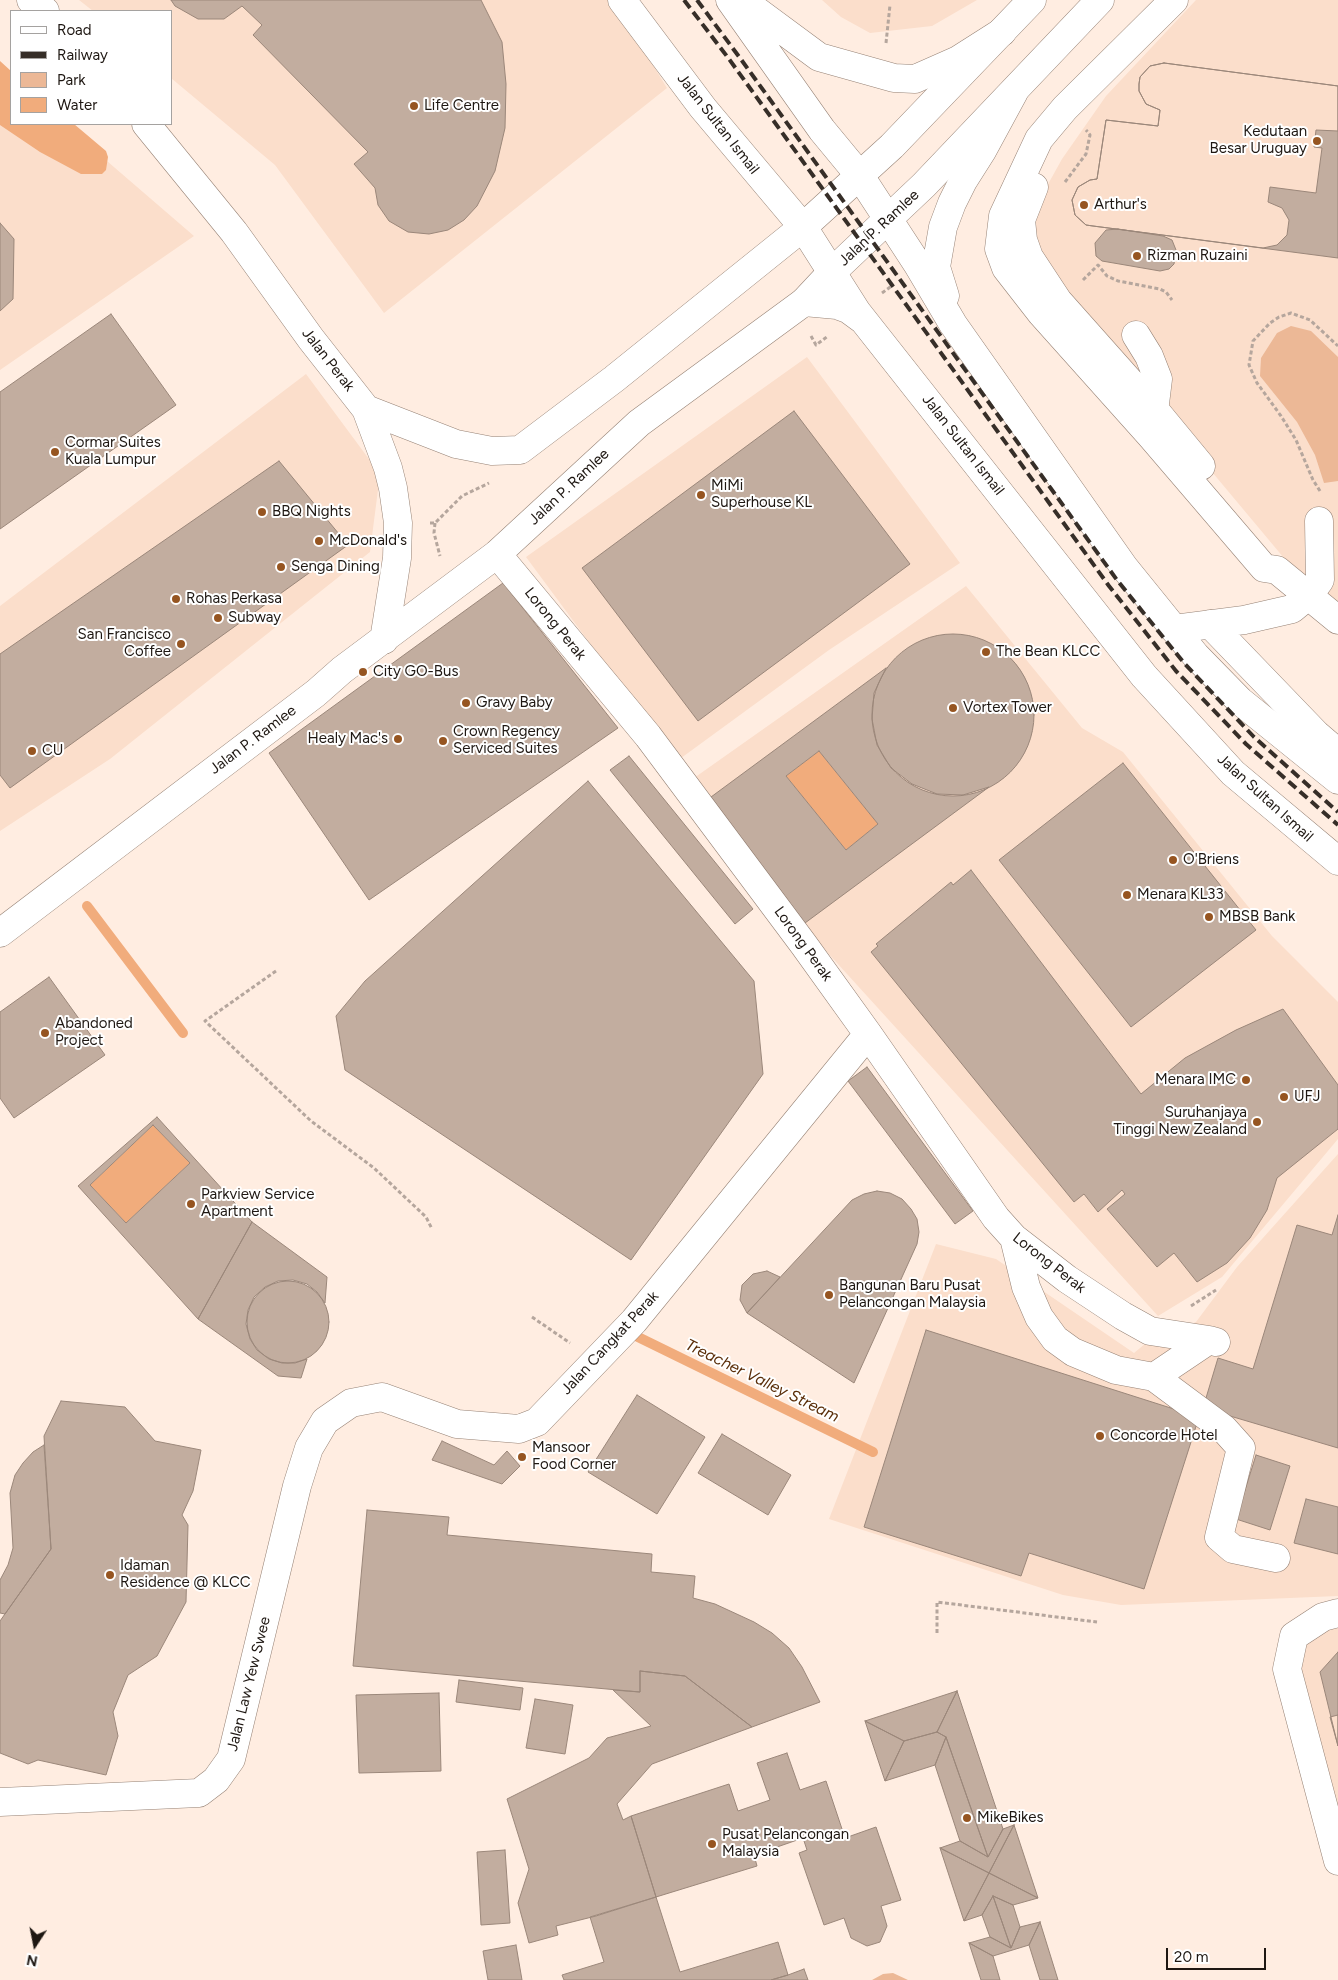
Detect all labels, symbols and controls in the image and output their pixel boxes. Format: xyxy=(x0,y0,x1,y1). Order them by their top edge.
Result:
legend xyxy=(10,10,172,125)
text: Road xyxy=(57,21,92,39)
text: Railway xyxy=(57,46,108,64)
street label: Jalan Sultan Ismail xyxy=(673,70,763,178)
text: Park xyxy=(57,71,86,89)
text: Water xyxy=(57,96,97,114)
place label: Life Centre xyxy=(424,97,499,115)
marker: Life Centre xyxy=(408,100,420,112)
place label: Kedutaan Besar Uruguay xyxy=(1210,123,1307,158)
marker: Kedutaan Besar Uruguay xyxy=(1311,135,1323,147)
street label: Jalan P. Ramlee xyxy=(835,186,923,270)
place label: Arthur's xyxy=(1094,196,1147,214)
marker: Arthur's xyxy=(1078,199,1090,211)
place label: Rizman Ruzaini xyxy=(1147,247,1248,265)
marker: Rizman Ruzaini xyxy=(1131,250,1143,262)
street label: Jalan Perak xyxy=(298,325,358,395)
street label: Jalan Sultan Ismail xyxy=(918,391,1008,499)
place label: Cormar Suites Kuala Lumpur xyxy=(65,434,161,469)
street label: Jalan P. Ramlee xyxy=(525,445,613,529)
marker: Cormar Suites Kuala Lumpur xyxy=(49,446,61,458)
place label: MiMi Superhouse KL xyxy=(711,477,812,512)
marker: MiMi Superhouse KL xyxy=(695,489,707,501)
place label: BBQ Nights xyxy=(272,503,351,521)
marker: BBQ Nights xyxy=(256,506,268,518)
place label: McDonald's xyxy=(329,532,407,550)
marker: McDonald's xyxy=(313,535,325,547)
place label: Senga Dining xyxy=(291,558,380,576)
marker: Senga Dining xyxy=(275,561,287,573)
street label: Lorong Perak xyxy=(520,584,590,664)
place label: Rohas Perkasa xyxy=(186,590,282,608)
marker: Rohas Perkasa xyxy=(170,593,182,605)
place label: Subway xyxy=(228,609,281,627)
marker: Subway xyxy=(212,612,224,624)
place label: San Francisco Coffee xyxy=(78,626,171,661)
marker: San Francisco Coffee xyxy=(175,638,187,650)
place label: The Bean KLCC xyxy=(996,643,1100,661)
marker: The Bean KLCC xyxy=(980,646,992,658)
place label: City GO-Bus xyxy=(373,663,458,681)
marker: City GO-Bus xyxy=(357,666,369,678)
place label: Gravy Baby xyxy=(476,694,553,712)
marker: Gravy Baby xyxy=(460,697,472,709)
place label: Vortex Tower xyxy=(963,699,1052,717)
street label: Jalan P. Ramlee xyxy=(206,702,300,778)
marker: Vortex Tower xyxy=(947,702,959,714)
place label: Crown Regency Serviced Suites xyxy=(453,723,560,758)
place label: Healy Mac's xyxy=(308,730,388,748)
marker: Healy Mac's xyxy=(392,733,404,745)
marker: Crown Regency Serviced Suites xyxy=(437,735,449,747)
place label: CU xyxy=(42,742,63,760)
marker: CU xyxy=(26,745,38,757)
street label: Jalan Sultan Ismail xyxy=(1213,750,1317,846)
place label: O'Briens xyxy=(1183,851,1239,869)
marker: O'Briens xyxy=(1167,854,1179,866)
place label: Menara KL33 xyxy=(1137,886,1224,904)
marker: Menara KL33 xyxy=(1121,889,1133,901)
street label: Lorong Perak xyxy=(770,903,836,985)
place label: MBSB Bank xyxy=(1219,908,1295,926)
marker: MBSB Bank xyxy=(1203,911,1215,923)
place label: Abandoned Project xyxy=(55,1015,133,1050)
marker: Abandoned Project xyxy=(39,1027,51,1039)
place label: Menara IMC xyxy=(1155,1071,1236,1089)
marker: Menara IMC xyxy=(1240,1074,1252,1086)
place label: UFJ xyxy=(1294,1088,1320,1106)
marker: UFJ xyxy=(1278,1091,1290,1103)
place label: Suruhanjaya Tinggi New Zealand xyxy=(1113,1104,1247,1139)
marker: Suruhanjaya Tinggi New Zealand xyxy=(1251,1116,1263,1128)
place label: Parkview Service Apartment xyxy=(201,1186,314,1221)
marker: Parkview Service Apartment xyxy=(185,1198,197,1210)
street label: Lorong Perak xyxy=(1009,1229,1089,1297)
place label: Bangunan Baru Pusat Pelancongan Malaysia xyxy=(839,1277,986,1312)
street label: Jalan Cangkat Perak xyxy=(557,1288,663,1398)
marker: Bangunan Baru Pusat Pelancongan Malaysia xyxy=(823,1289,835,1301)
water label: Treacher Valley Stream xyxy=(682,1335,842,1427)
place label: Concorde Hotel xyxy=(1110,1427,1218,1445)
marker: Concorde Hotel xyxy=(1094,1430,1106,1442)
place label: Mansoor Food Corner xyxy=(532,1439,616,1474)
marker: Mansoor Food Corner xyxy=(516,1451,528,1463)
place label: Idaman Residence @ KLCC xyxy=(120,1557,251,1592)
marker: Idaman Residence @ KLCC xyxy=(104,1569,116,1581)
street label: Jalan Law Yew Swee xyxy=(224,1615,274,1753)
place label: MikeBikes xyxy=(977,1809,1043,1827)
marker: MikeBikes xyxy=(961,1812,973,1824)
place label: Pusat Pelancongan Malaysia xyxy=(722,1826,849,1861)
marker: Pusat Pelancongan Malaysia xyxy=(706,1838,718,1850)
north arrow xyxy=(10,1920,60,1970)
scale bar xyxy=(1168,1938,1268,1970)
text: 20 m xyxy=(1174,1948,1208,1966)
text: N xyxy=(25,1951,39,1970)

